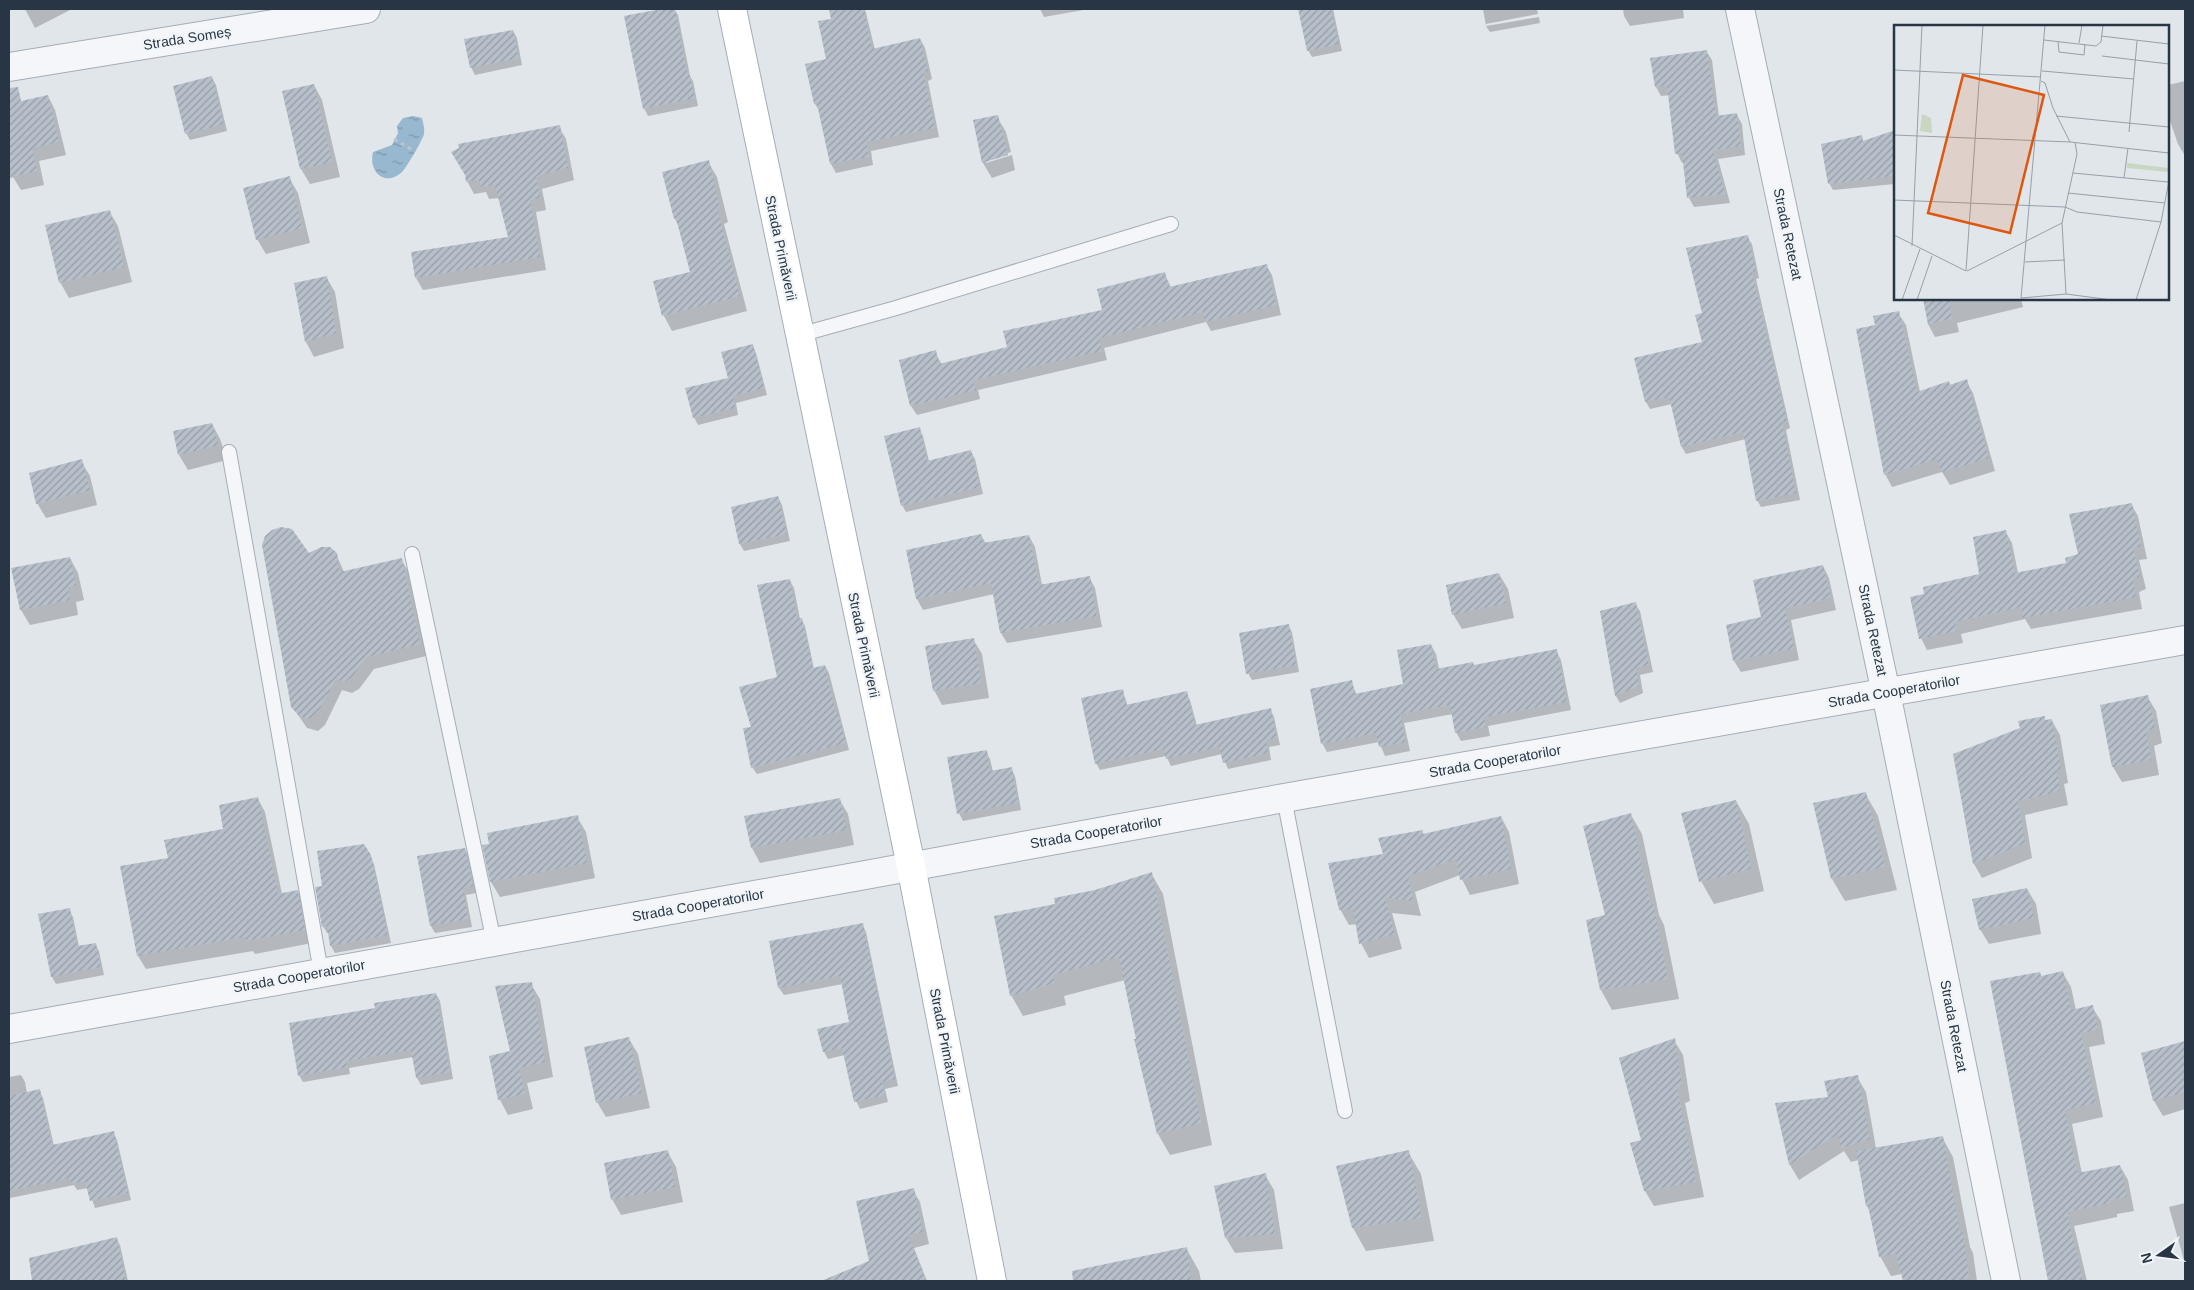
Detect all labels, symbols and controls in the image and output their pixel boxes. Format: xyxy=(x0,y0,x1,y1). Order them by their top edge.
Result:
street label: Strada Someș xyxy=(142,23,232,53)
inset map xyxy=(1894,25,2169,300)
street label: Strada Retezat xyxy=(1770,187,1806,281)
street label: Strada Primăverii xyxy=(762,194,800,302)
street label: Strada Retezat xyxy=(1855,583,1891,677)
street label: Strada Primăverii xyxy=(845,591,883,699)
street label: Strada Cooperatorilor xyxy=(1827,671,1962,711)
street label: Strada Cooperatorilor xyxy=(1428,741,1563,781)
street label: Strada Cooperatorilor xyxy=(1029,812,1164,852)
street label: Strada Cooperatorilor xyxy=(631,885,766,925)
street label: Strada Cooperatorilor xyxy=(232,956,367,996)
street label: Strada Retezat xyxy=(1937,979,1971,1073)
street label: Strada Primăverii xyxy=(927,987,963,1095)
north arrow xyxy=(2134,1230,2184,1280)
text: N xyxy=(2137,1251,2155,1265)

